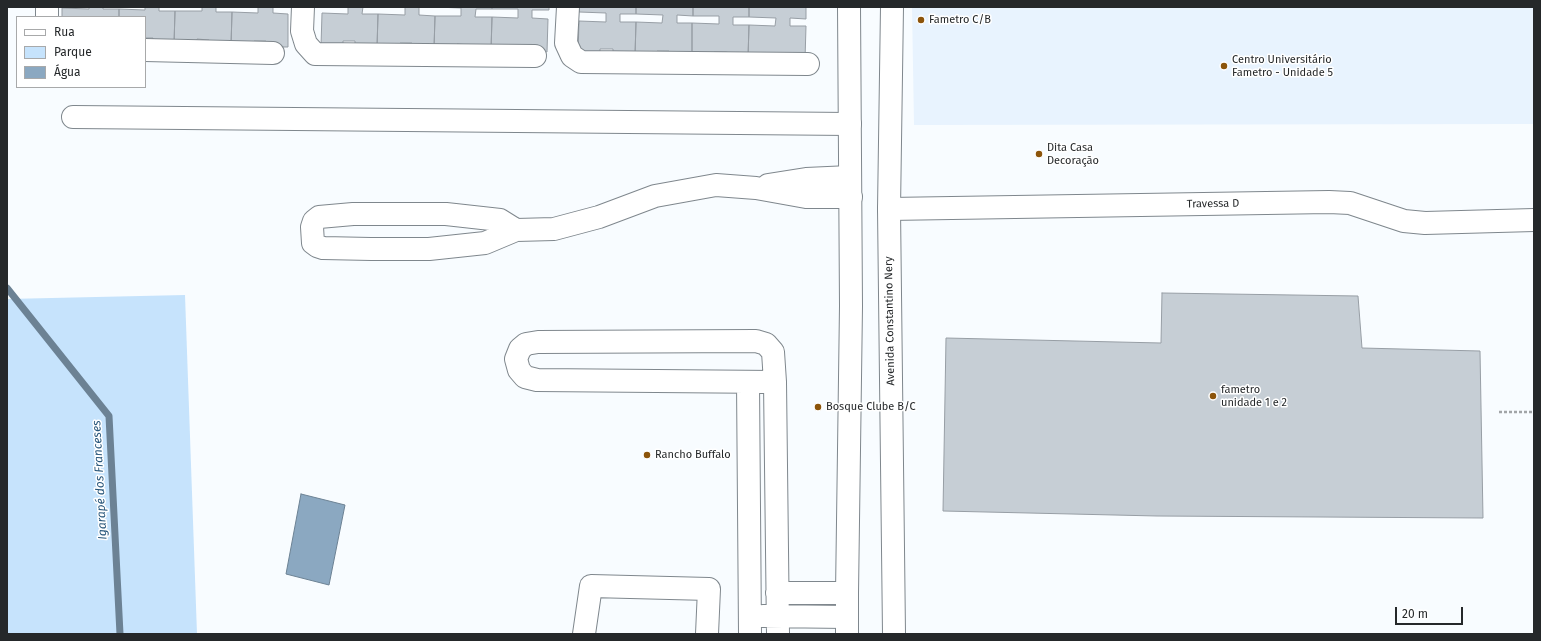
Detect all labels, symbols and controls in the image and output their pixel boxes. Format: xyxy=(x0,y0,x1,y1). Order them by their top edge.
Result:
place label: Fametro C/B xyxy=(929,13,991,27)
marker: Fametro C/B xyxy=(916,15,926,25)
legend xyxy=(16,16,146,88)
text: Rua xyxy=(54,25,75,39)
text: Parque xyxy=(54,45,92,59)
place label: Centro Universitário Fametro - Unidade 5 xyxy=(1232,53,1333,79)
marker: Centro Universitário Fametro - Unidade 5 xyxy=(1219,61,1229,71)
text: Água xyxy=(54,65,81,79)
place label: Dita Casa Decoração xyxy=(1047,141,1099,167)
marker: Dita Casa Decoração xyxy=(1034,149,1044,159)
street label: Travessa D xyxy=(1187,197,1239,211)
street label: Avenida Constantino Nery xyxy=(882,256,898,386)
place label: fametro unidade 1 e 2 xyxy=(1221,383,1287,409)
marker: fametro unidade 1 e 2 xyxy=(1208,391,1218,401)
place label: Bosque Clube B/C xyxy=(826,400,916,414)
marker: Bosque Clube B/C xyxy=(813,402,823,412)
water label: Igarapé dos Franceses xyxy=(90,420,110,540)
place label: Rancho Buffalo xyxy=(655,448,731,462)
marker: Rancho Buffalo xyxy=(642,450,652,460)
scale bar xyxy=(1397,599,1465,625)
text: 20 m xyxy=(1402,607,1428,621)

